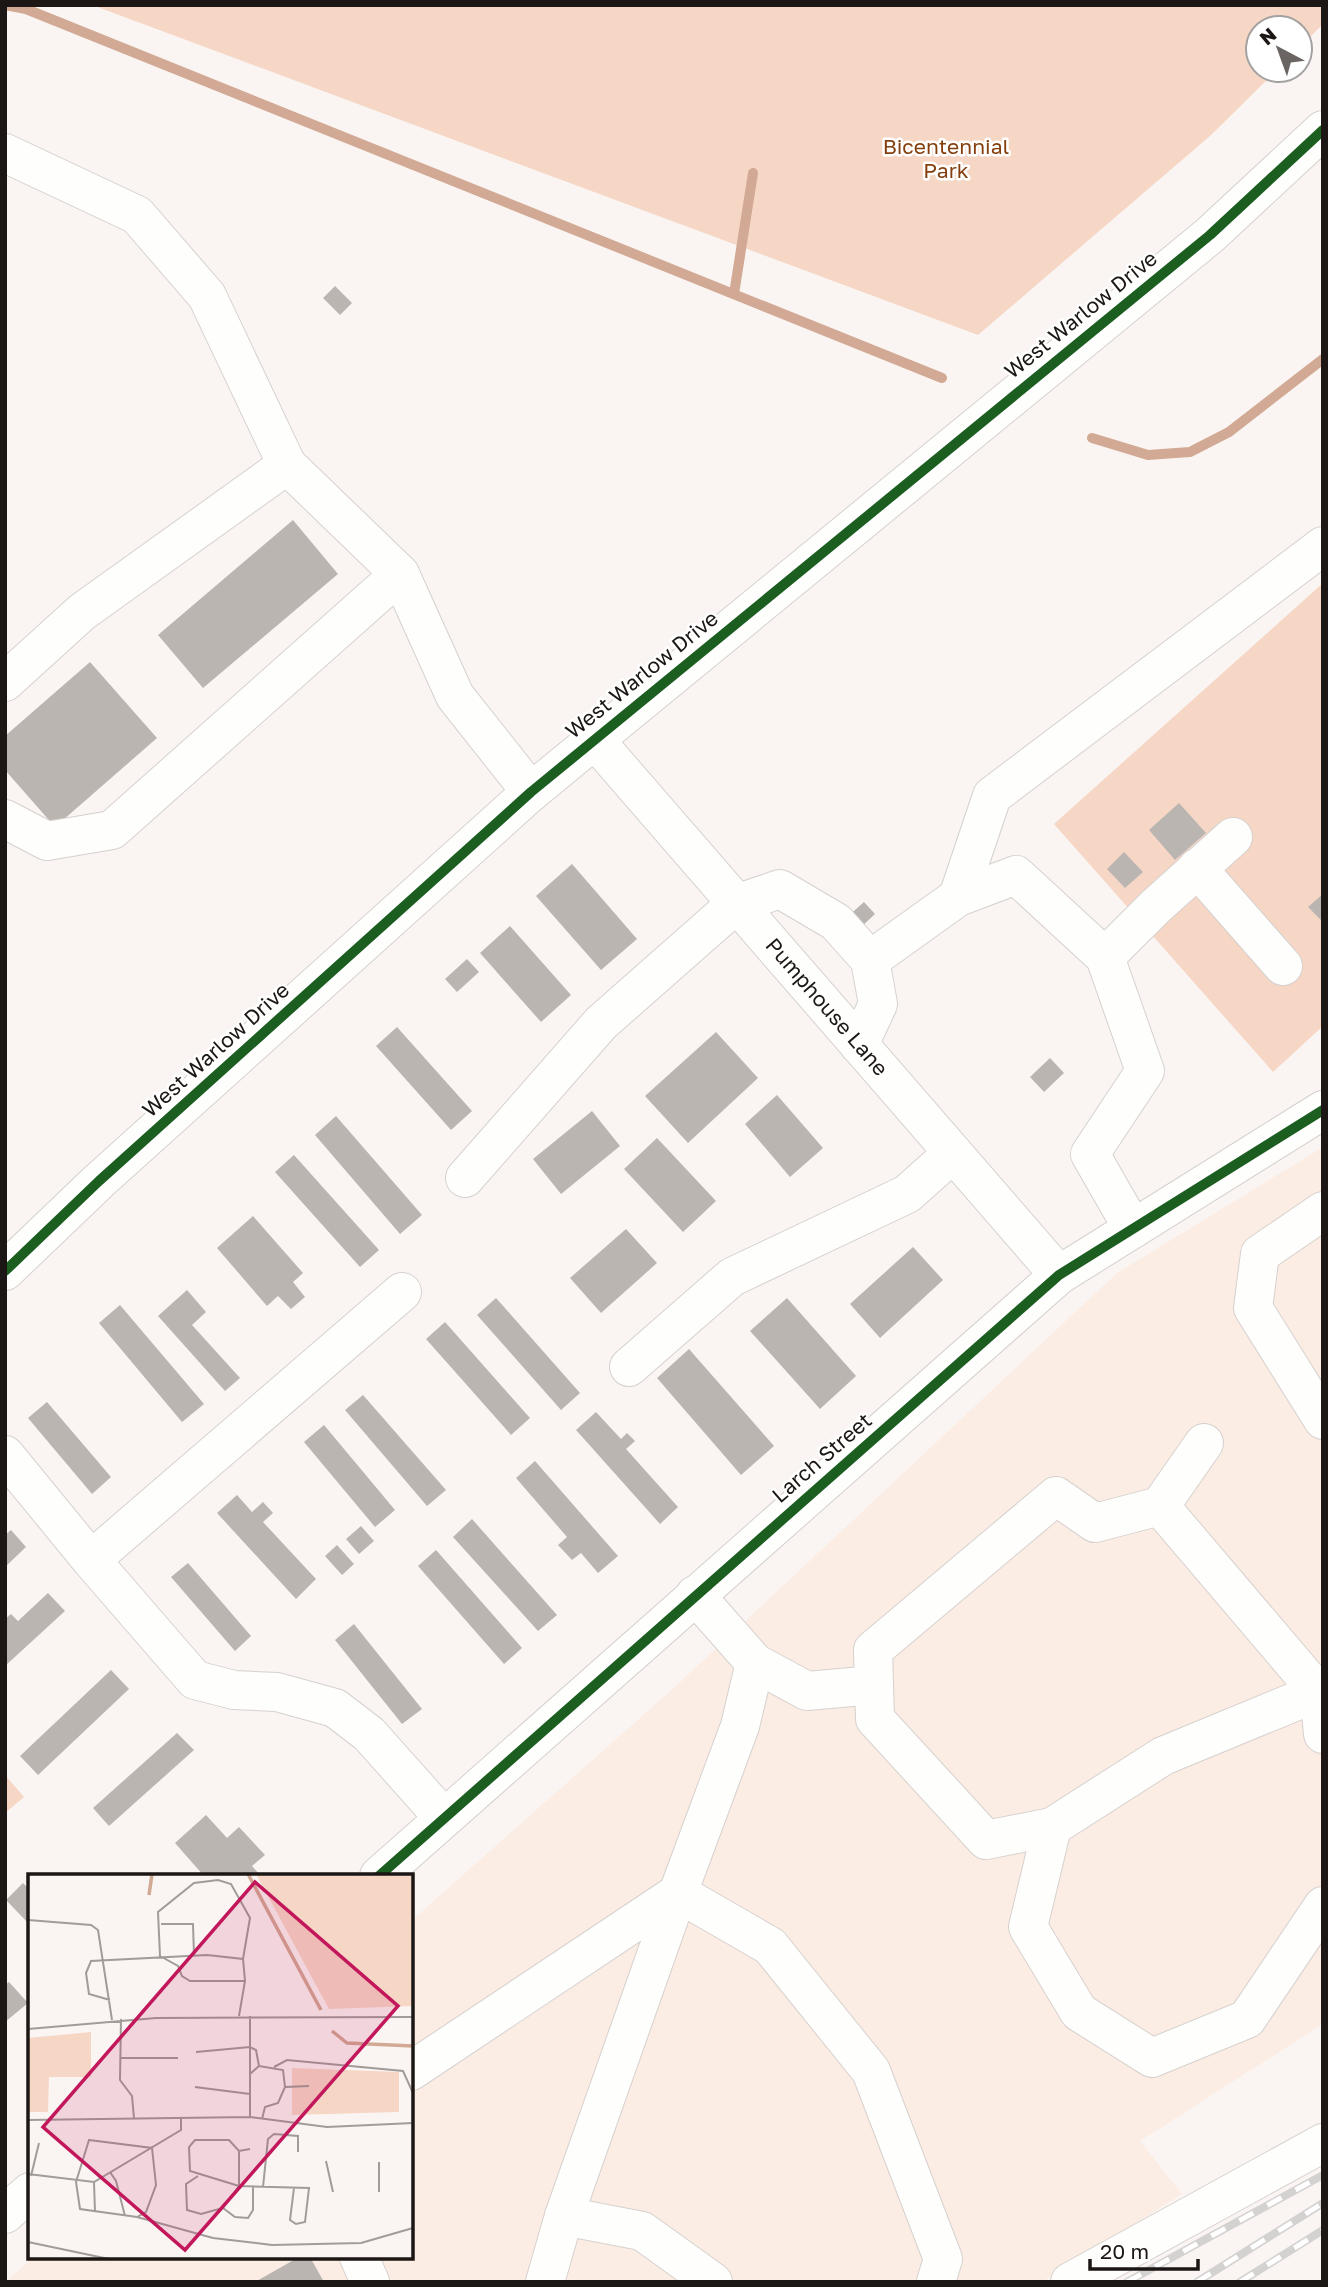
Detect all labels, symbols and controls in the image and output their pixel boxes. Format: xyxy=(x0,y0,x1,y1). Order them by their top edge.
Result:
north arrow xyxy=(1244,14,1314,84)
text: N xyxy=(1255,22,1281,49)
park label: Bicentennial Park xyxy=(883,133,1009,183)
street label: West Warlow Drive xyxy=(999,245,1162,384)
street label: West Warlow Drive xyxy=(560,605,723,744)
street label: Pumphouse Lane xyxy=(761,932,894,1081)
street label: West Warlow Drive xyxy=(136,976,294,1122)
street label: Larch Street xyxy=(766,1407,877,1508)
inset map xyxy=(28,1874,413,2259)
scale bar xyxy=(1090,2228,1198,2272)
text: 20 m xyxy=(1100,2238,1149,2264)

